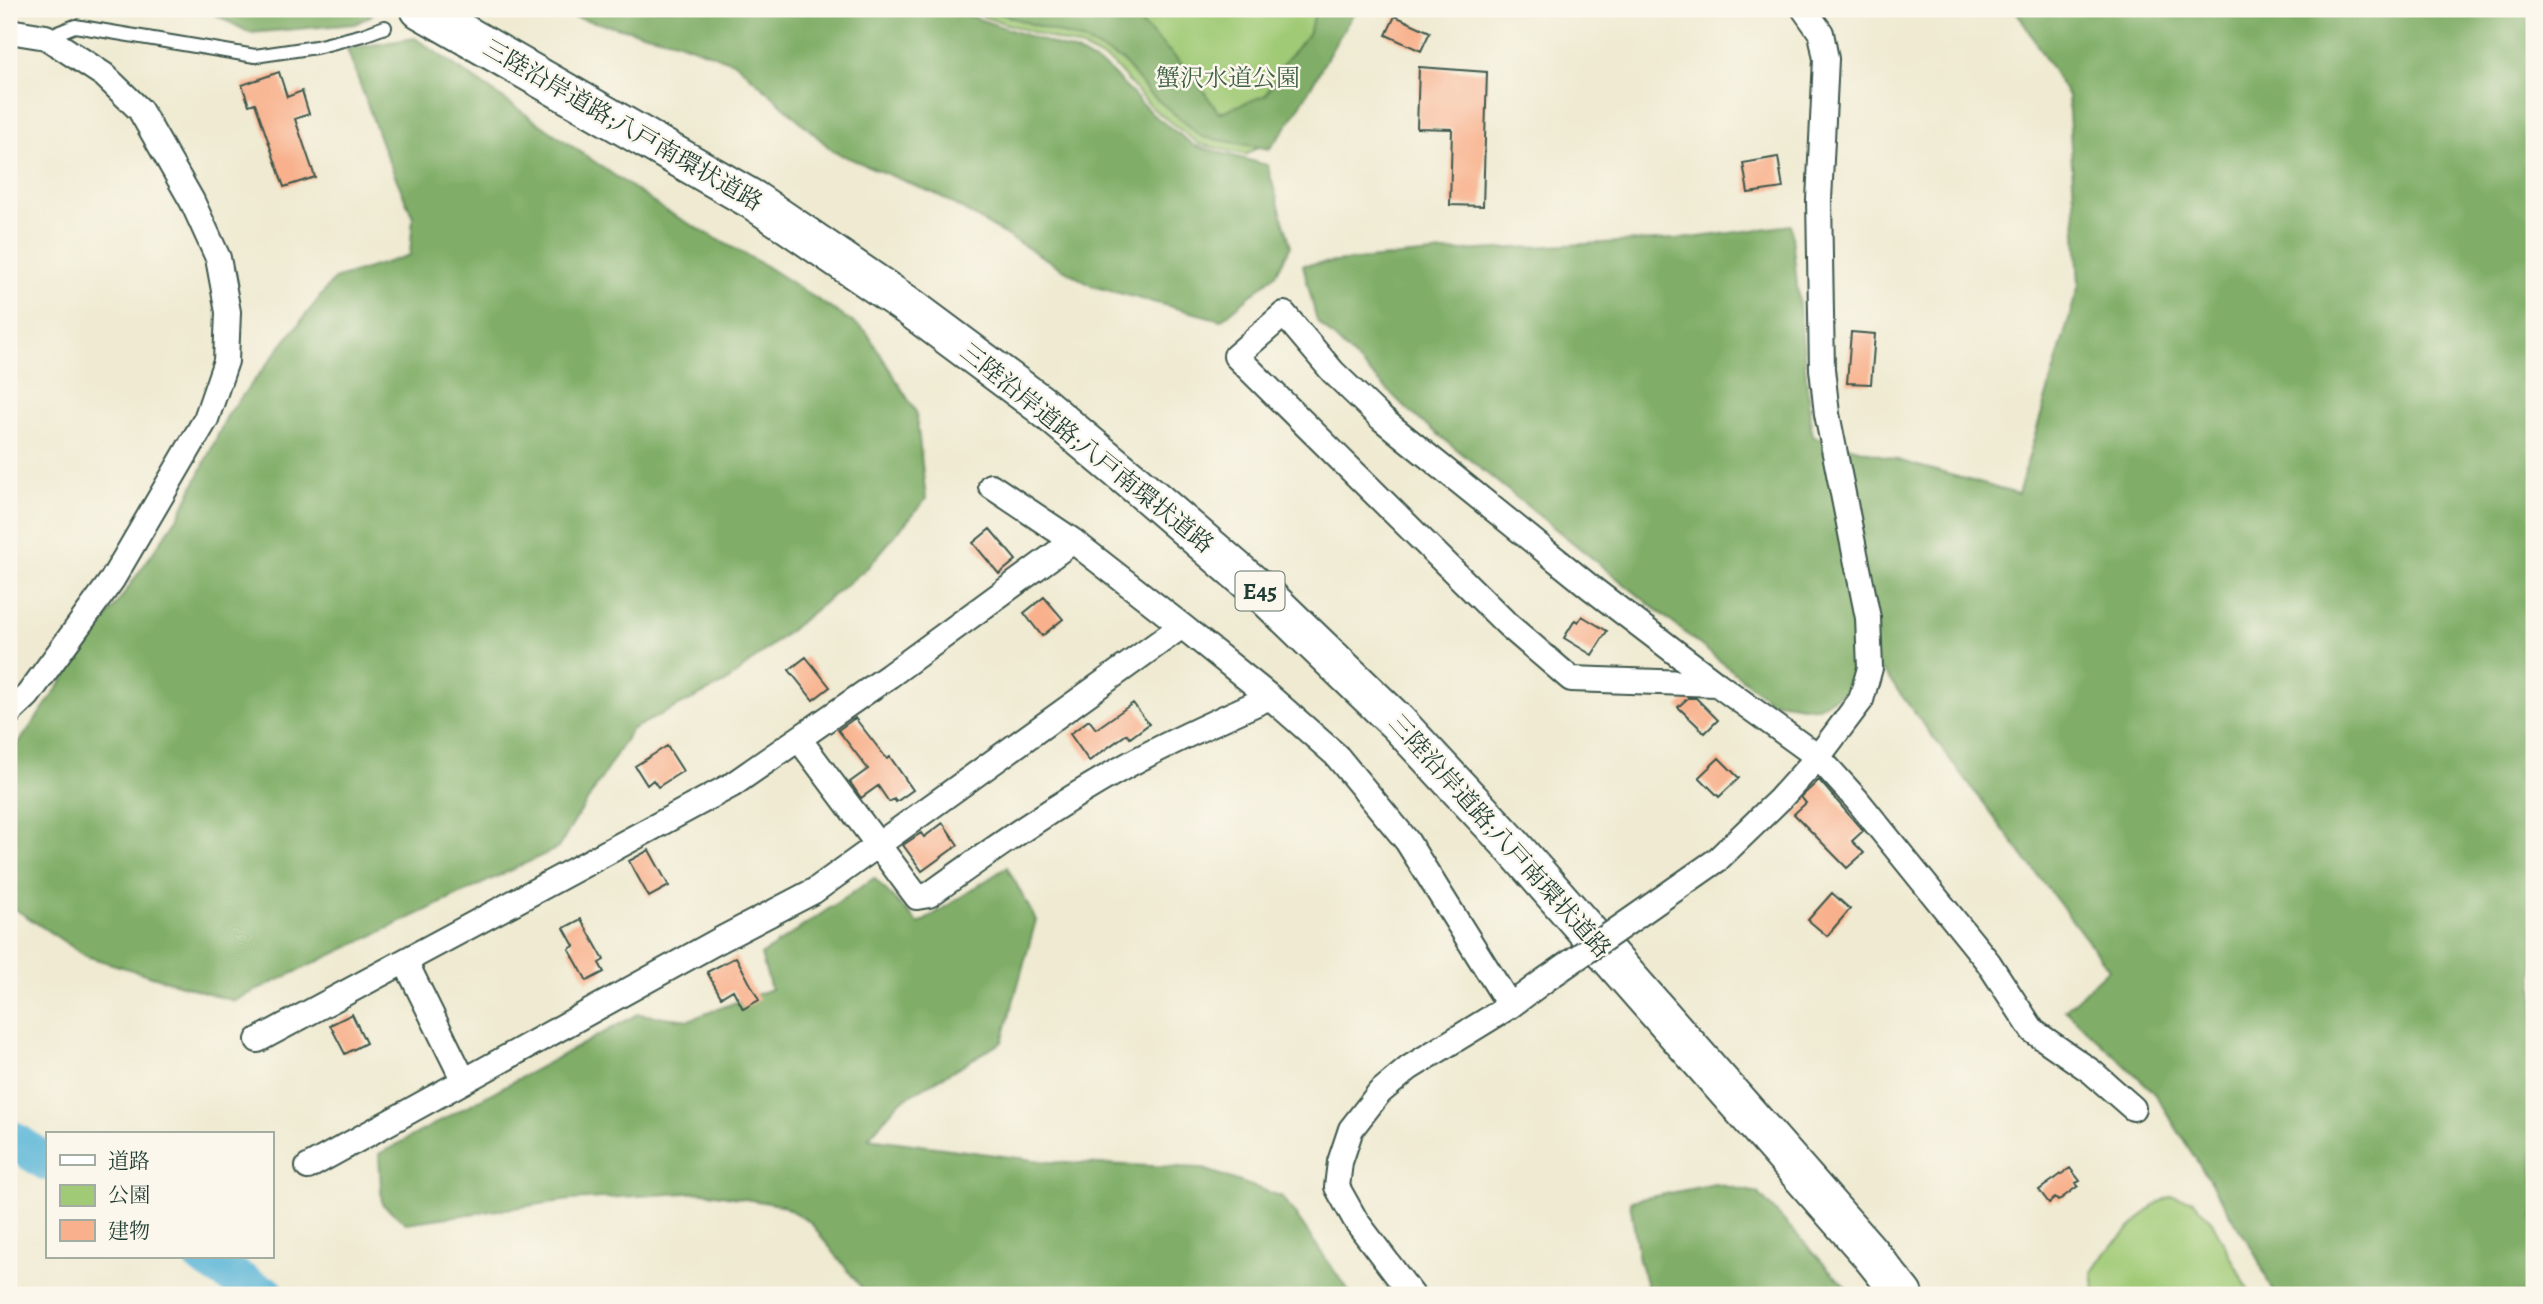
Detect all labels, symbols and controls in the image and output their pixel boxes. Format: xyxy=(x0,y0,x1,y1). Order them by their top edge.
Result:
street label: 三陸沿岸道路;八戸南環状道路 xyxy=(477,32,769,218)
park label: 蟹沢水道公園 xyxy=(1156,62,1300,94)
street label: 三陸沿岸道路;八戸南環状道路 xyxy=(953,336,1221,560)
road number: E45 xyxy=(1236,572,1284,610)
street label: 三陸沿岸道路;八戸南環状道路 xyxy=(1382,707,1618,965)
legend xyxy=(46,1132,273,1258)
text: 道路 xyxy=(108,1147,150,1175)
text: 公園 xyxy=(108,1181,150,1209)
text: 建物 xyxy=(108,1217,150,1245)

